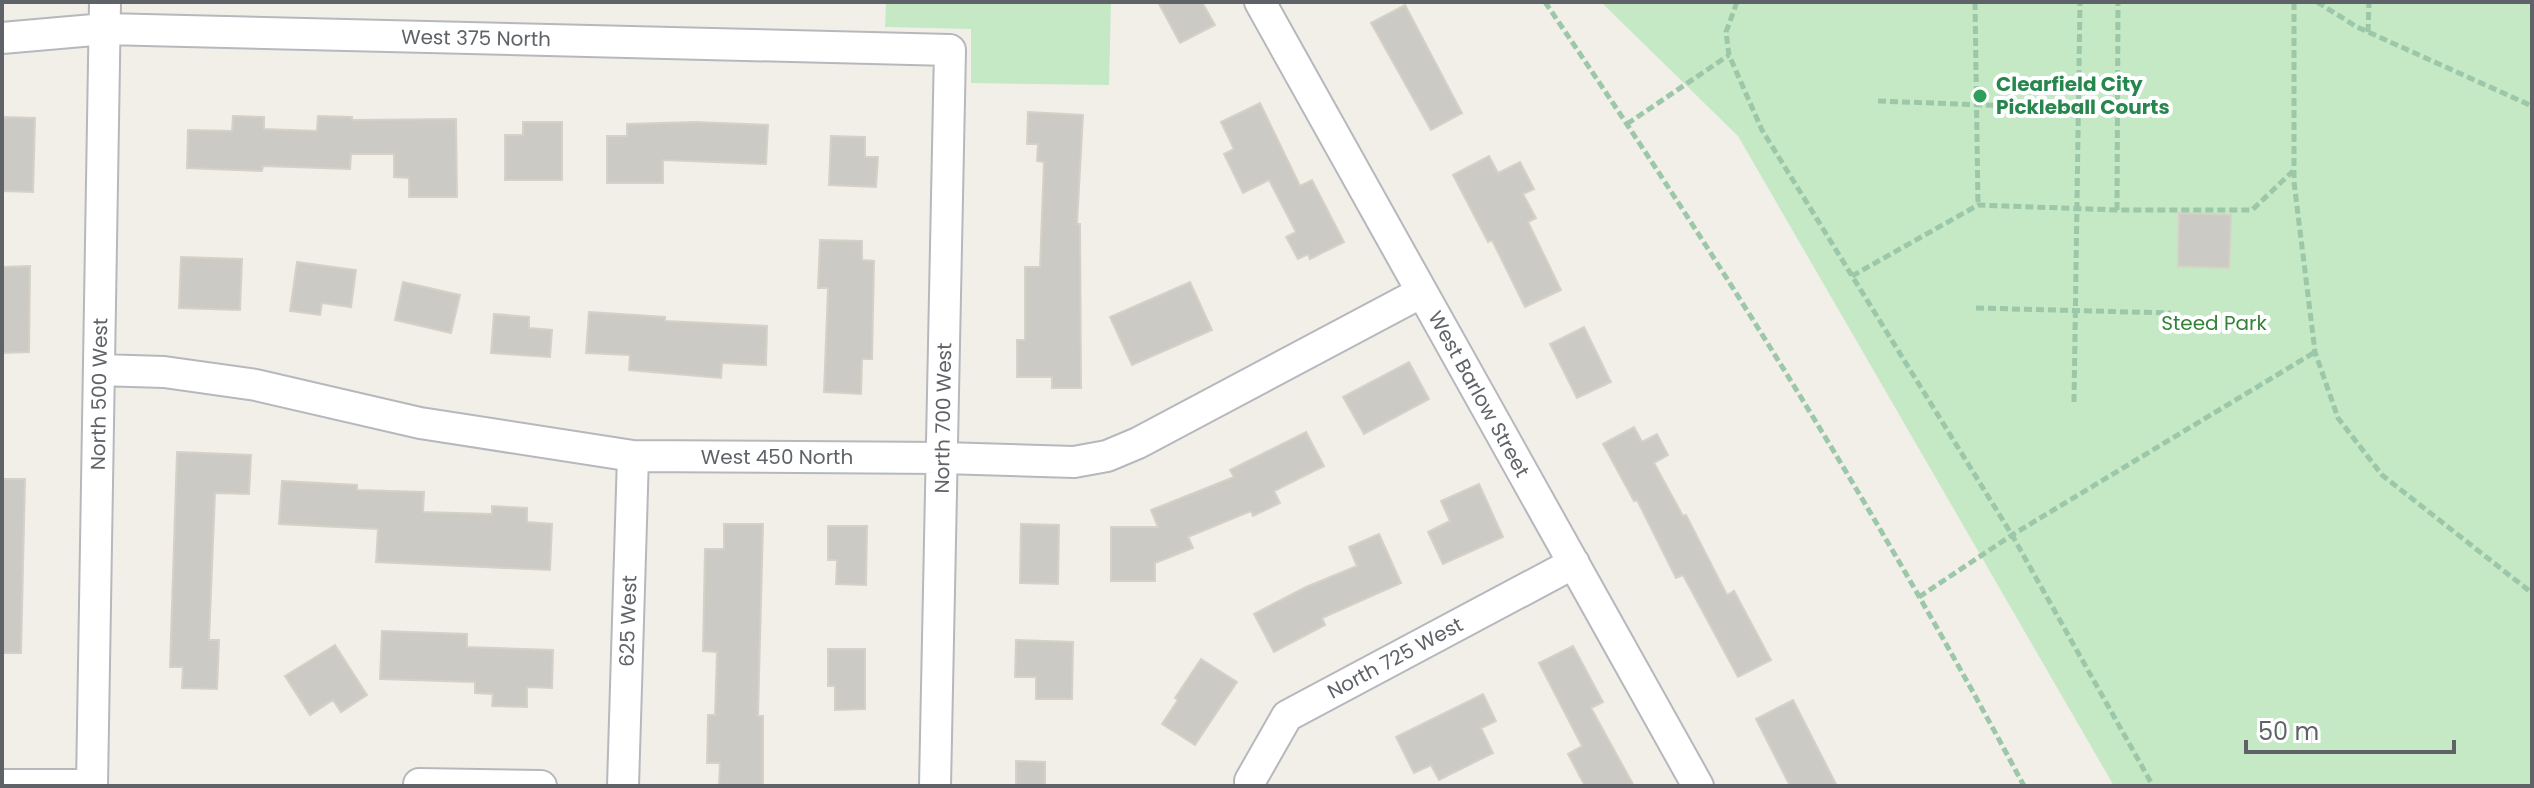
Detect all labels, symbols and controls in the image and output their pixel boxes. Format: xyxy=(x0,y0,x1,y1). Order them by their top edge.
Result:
street label: West 375 North xyxy=(401,23,551,53)
place label: Clearfield City Pickleball Courts xyxy=(1996,70,2170,121)
marker: Clearfield City Pickleball Courts xyxy=(1971,87,1989,105)
street label: West Barlow Street xyxy=(1422,306,1536,482)
park label: Steed Park xyxy=(2161,309,2267,337)
street label: North 500 West xyxy=(84,318,114,470)
street label: North 700 West xyxy=(928,342,958,494)
street label: West 450 North xyxy=(701,443,853,471)
street label: 625 West xyxy=(612,575,644,667)
street label: North 725 West xyxy=(1322,610,1468,706)
scale bar xyxy=(2246,704,2454,754)
text: 50 m xyxy=(2258,715,2319,748)

